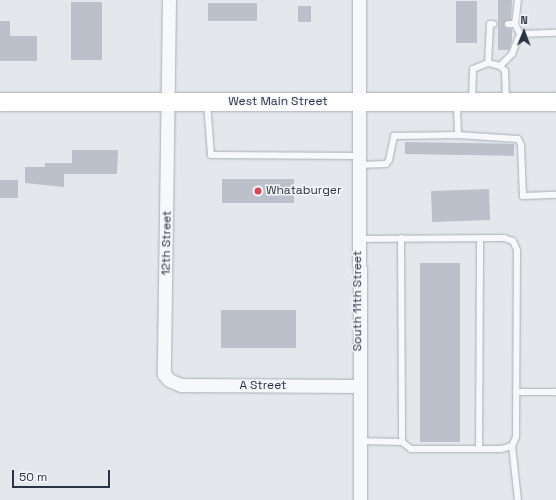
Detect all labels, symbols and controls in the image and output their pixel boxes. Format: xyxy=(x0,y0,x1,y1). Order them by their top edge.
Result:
north arrow xyxy=(504,12,544,52)
text: N xyxy=(520,13,528,27)
street label: West Main Street xyxy=(228,95,328,109)
place label: Whataburger xyxy=(266,184,341,198)
marker: Whataburger xyxy=(253,186,263,196)
street label: 12th Street xyxy=(159,210,175,276)
street label: South 11th Street xyxy=(351,251,365,351)
street label: A Street xyxy=(239,379,287,393)
scale bar xyxy=(14,462,112,488)
text: 50 m xyxy=(19,469,47,485)

